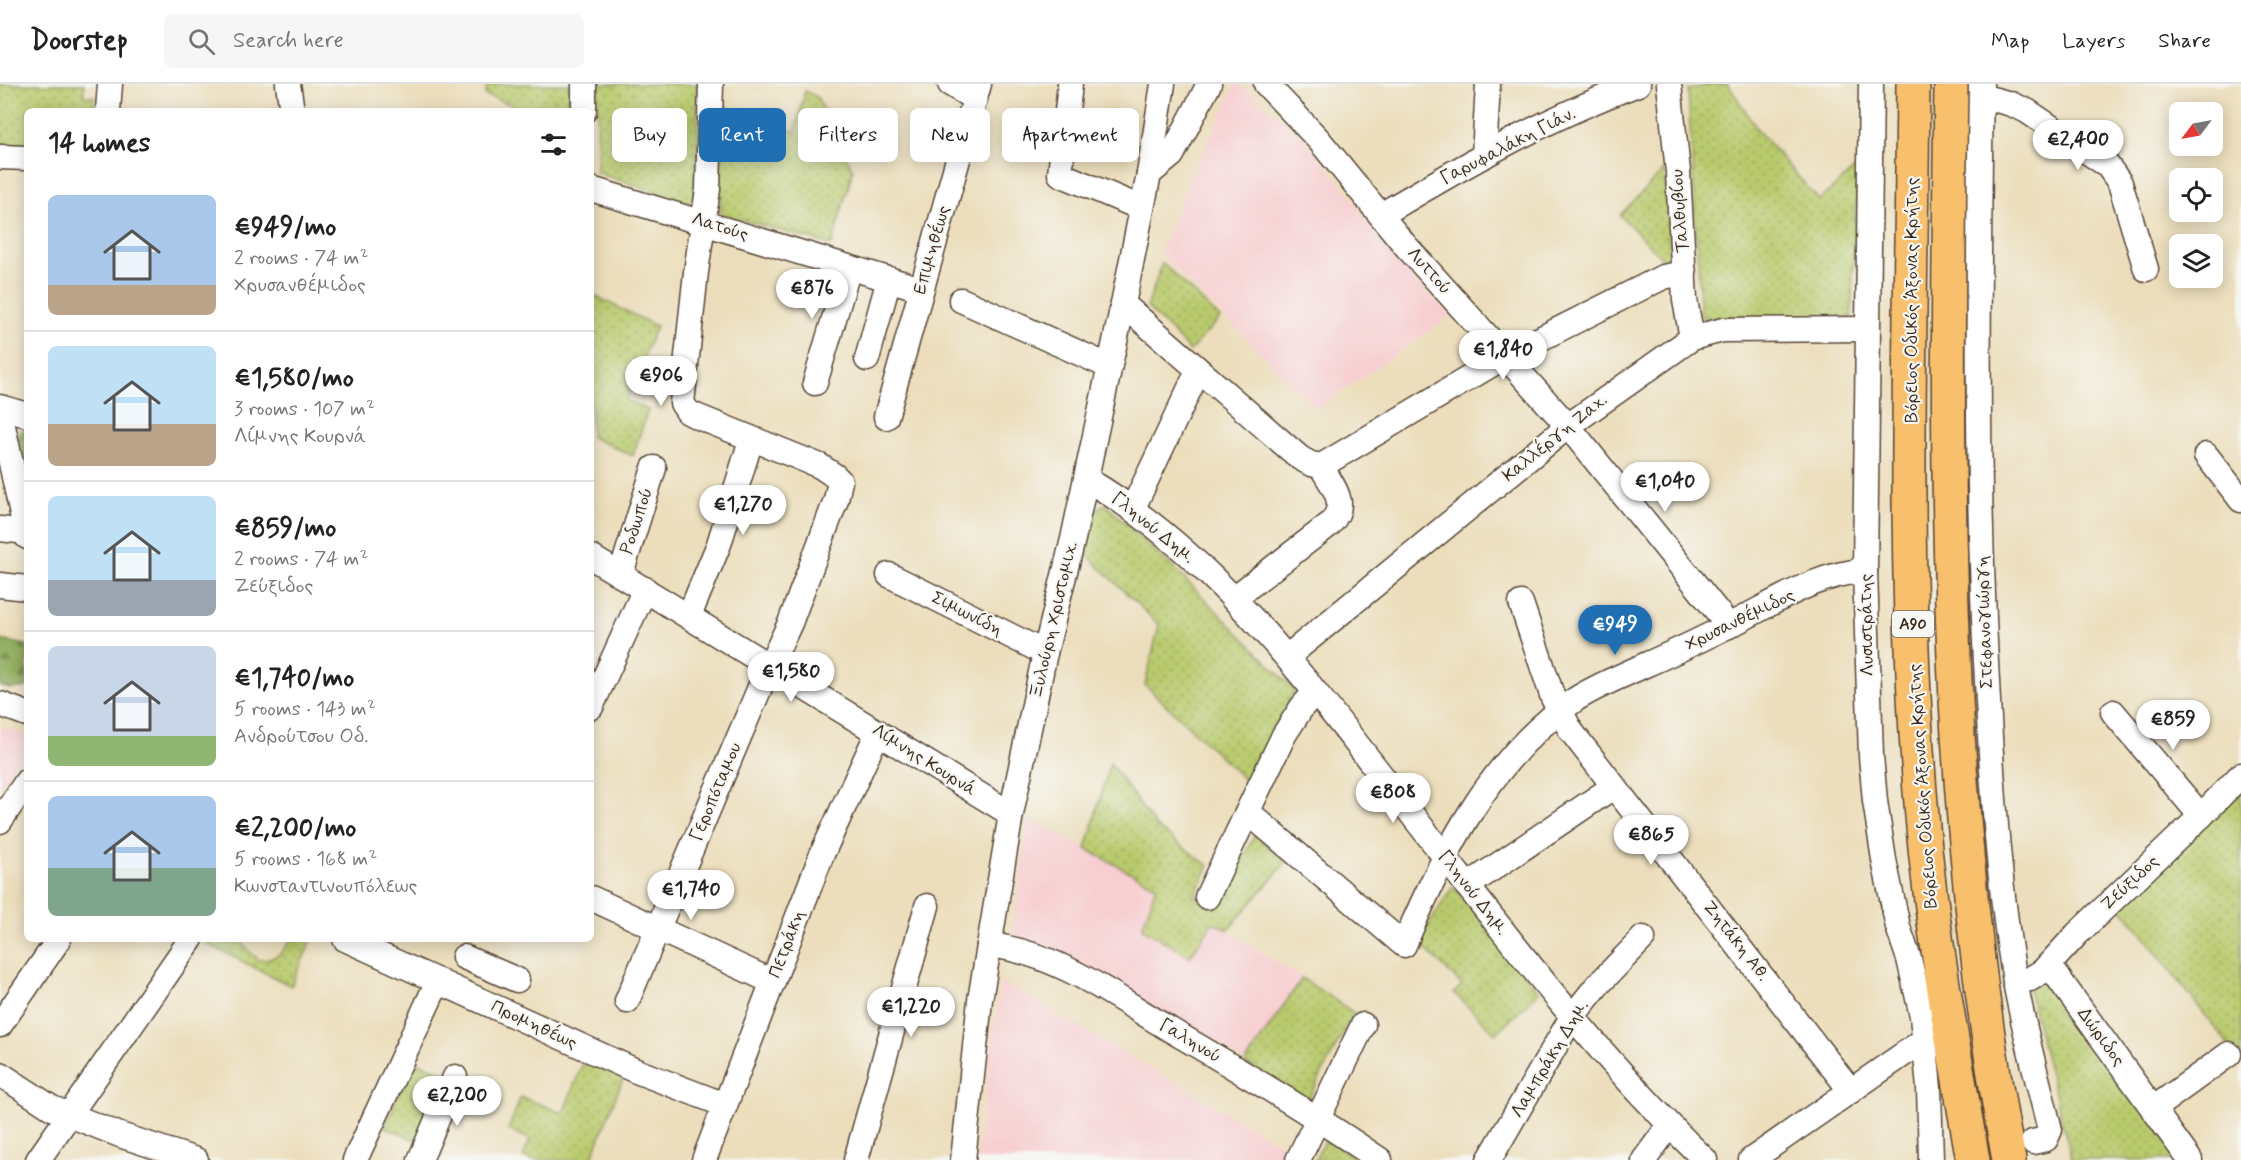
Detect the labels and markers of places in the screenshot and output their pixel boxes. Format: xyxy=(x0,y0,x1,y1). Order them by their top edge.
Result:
pin: €2,400 xyxy=(2029,120,2127,171)
pin: €876 xyxy=(776,269,848,320)
pin: €1,840 xyxy=(1454,330,1552,381)
pin: €906 xyxy=(625,356,697,407)
pin: €1,040 xyxy=(1616,462,1714,513)
pin: €1,270 xyxy=(694,485,792,536)
pin: €949 xyxy=(1579,605,1651,656)
pin: €1,580 xyxy=(742,652,840,703)
pin: €859 xyxy=(2137,700,2209,751)
pin: €808 xyxy=(1357,773,1429,824)
pin: €865 xyxy=(1615,815,1687,866)
pin: €1,740 xyxy=(642,870,740,921)
pin: €1,220 xyxy=(862,987,960,1038)
pin: €2,200 xyxy=(408,1076,506,1127)

